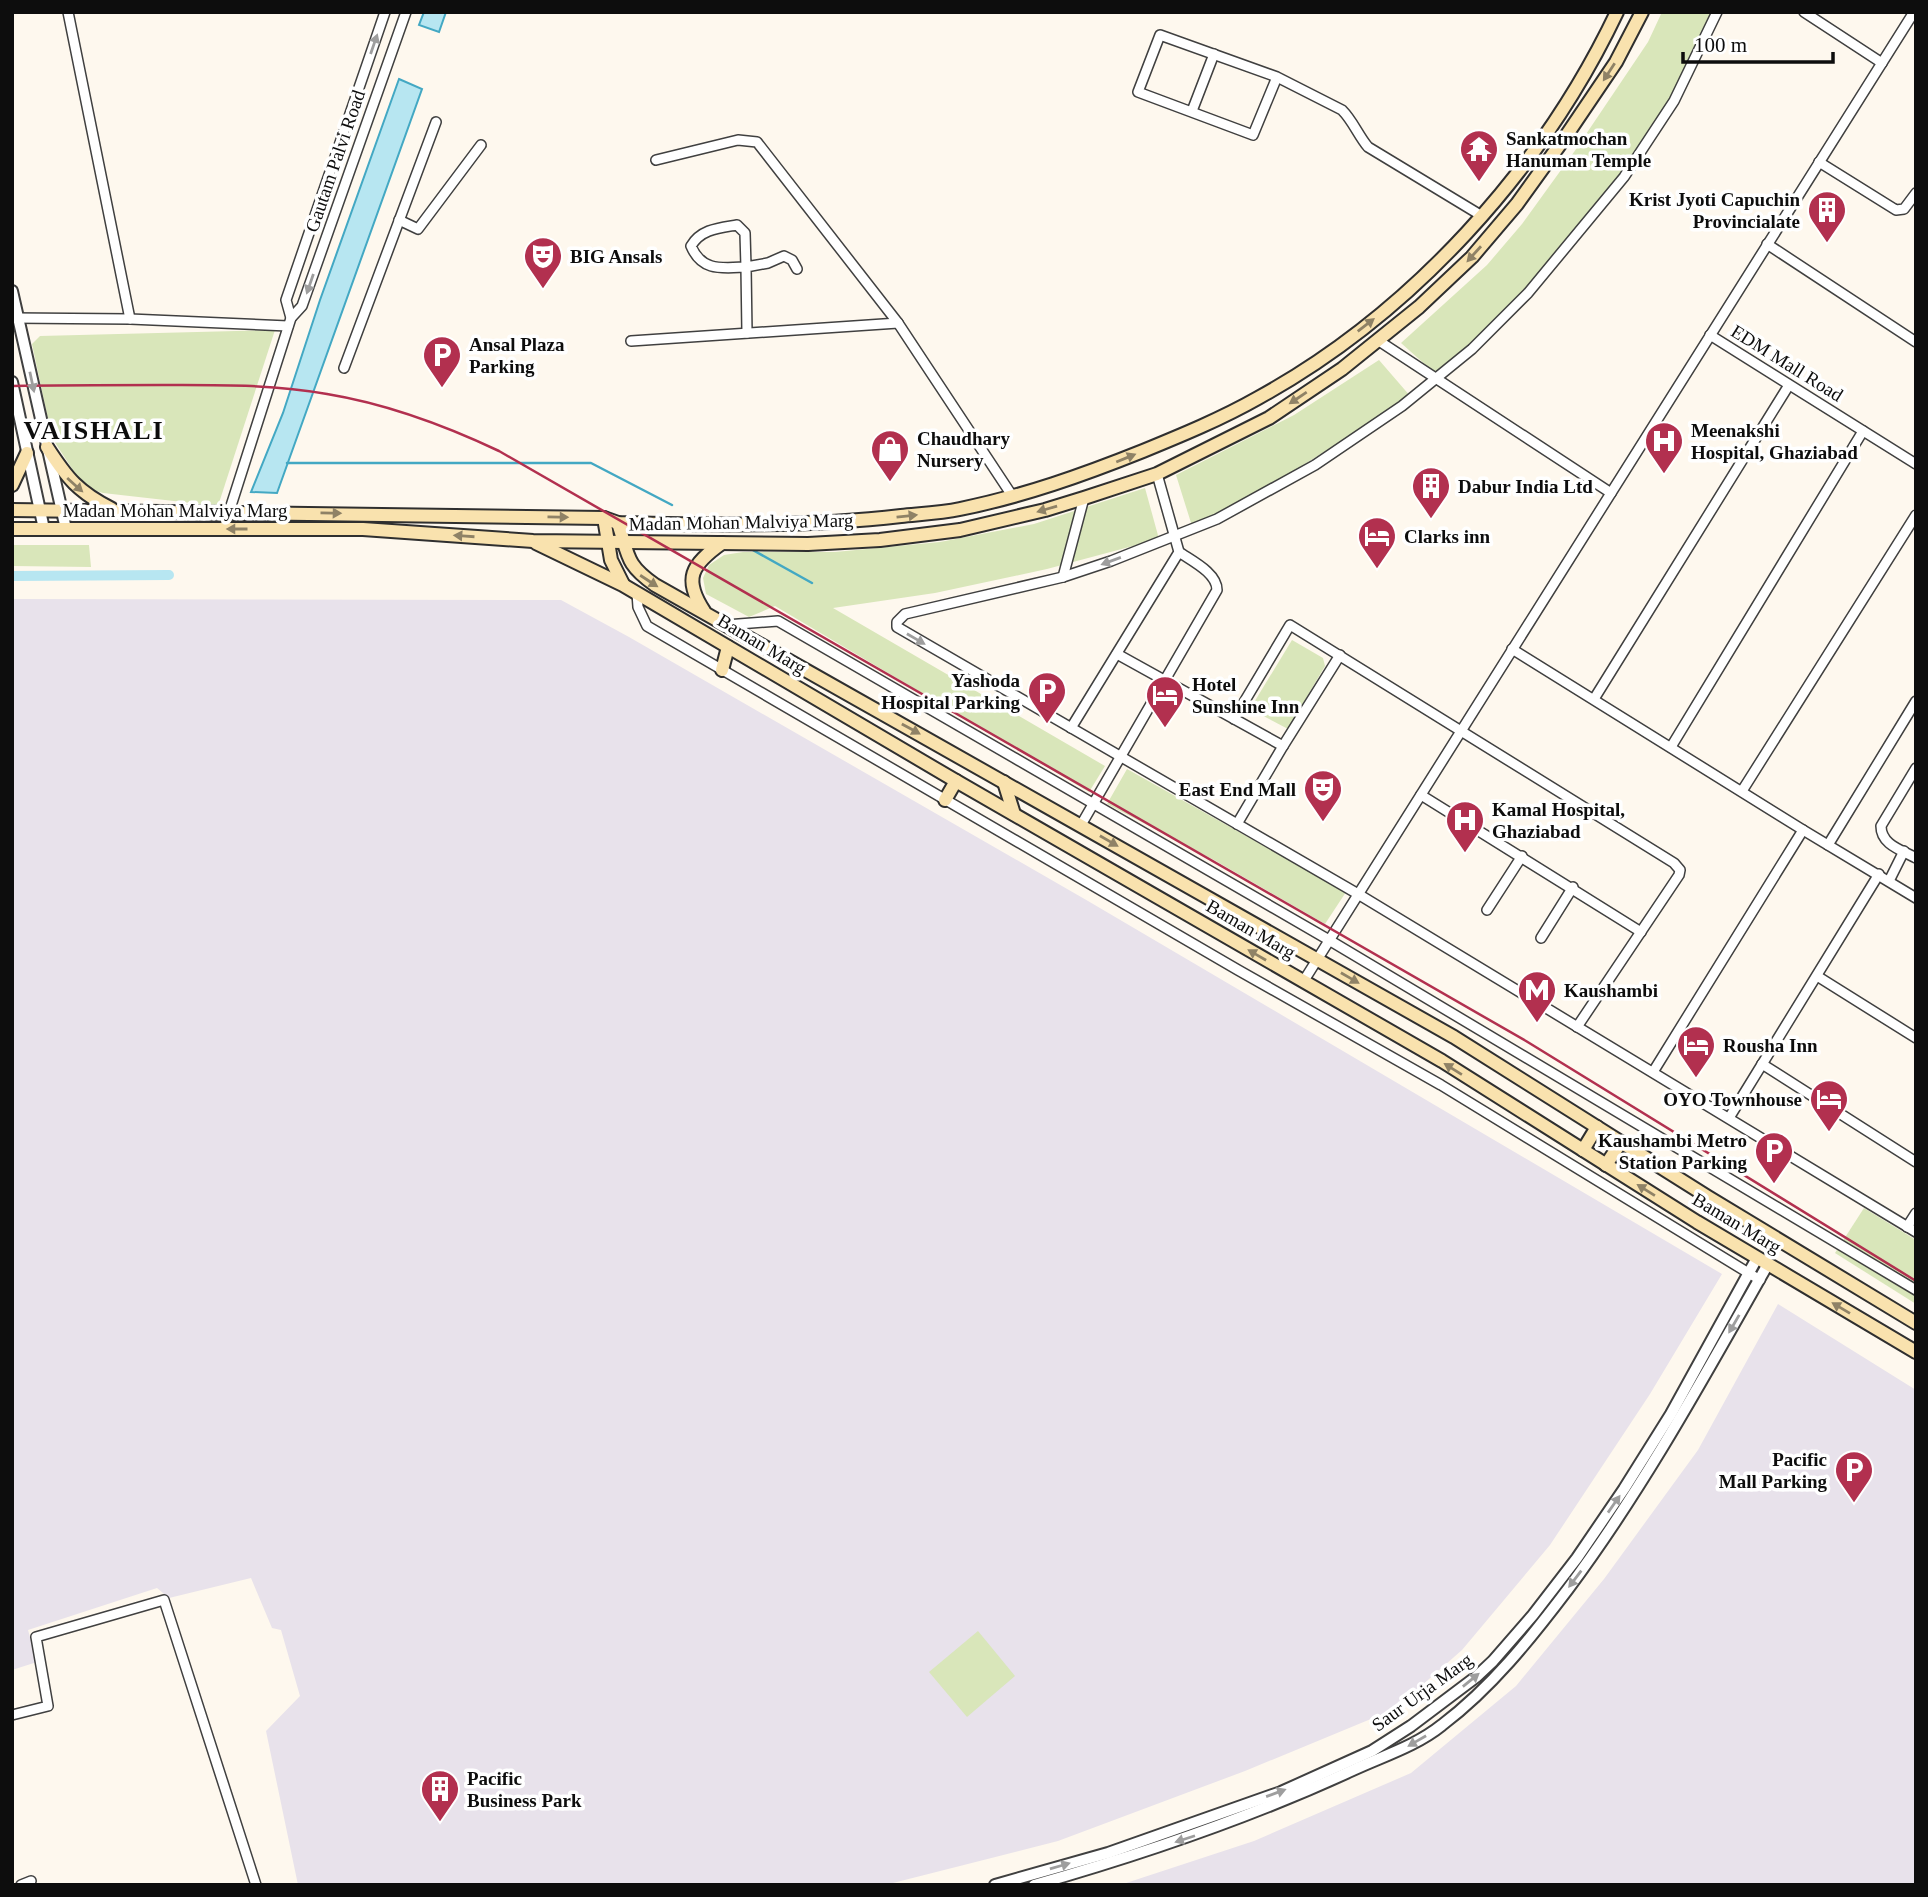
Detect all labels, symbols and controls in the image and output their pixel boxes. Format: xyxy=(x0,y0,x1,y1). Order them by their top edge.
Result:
scale bar xyxy=(1683,21,1834,65)
one-way arrow xyxy=(369,33,380,54)
text: 100 m xyxy=(1694,33,1747,57)
one-way arrow xyxy=(1602,63,1616,81)
street label: Gautam Palvi Road xyxy=(301,87,369,235)
temple icon: Sankatmochan Hanuman Temple xyxy=(1458,128,1500,183)
place label: Sankatmochan Hanuman Temple xyxy=(1506,128,1651,171)
place label: Krist Jyoti Capuchin Provincialate xyxy=(1629,189,1800,232)
building icon: Krist Jyoti Capuchin Provincialate xyxy=(1806,189,1848,244)
theatre icon: BIG Ansals xyxy=(522,235,564,290)
one-way arrow xyxy=(1466,245,1482,263)
place label: BIG Ansals xyxy=(570,246,662,267)
one-way arrow xyxy=(304,274,315,295)
one-way arrow xyxy=(1357,317,1375,332)
street label: EDM Mall Road xyxy=(1727,320,1847,406)
parking icon: Ansal Plaza Parking xyxy=(421,334,463,389)
place label: Ansal Plaza Parking xyxy=(469,334,565,377)
one-way arrow xyxy=(27,371,38,393)
one-way arrow xyxy=(1289,392,1308,405)
district label: VAISHALI xyxy=(23,416,165,445)
hospital icon: Meenakshi Hospital, Ghaziabad xyxy=(1643,420,1685,475)
place label: Meenakshi Hospital, Ghaziabad xyxy=(1691,420,1858,463)
shop icon: Chaudhary Nursery xyxy=(869,428,911,483)
place label: Chaudhary Nursery xyxy=(917,428,1010,471)
one-way arrow xyxy=(1115,452,1136,463)
building icon: Dabur India Ltd xyxy=(1410,465,1452,520)
place label: Dabur India Ltd xyxy=(1458,476,1593,497)
one-way arrow xyxy=(67,477,84,492)
street label: Madan Mohan Malviya Marg xyxy=(63,500,288,521)
one-way arrow xyxy=(1036,505,1057,515)
one-way arrow xyxy=(320,507,342,519)
street label: Madan Mohan Malviya Marg xyxy=(628,510,854,534)
one-way arrow xyxy=(896,510,918,521)
one-way arrow xyxy=(547,511,569,523)
hotel icon: Clarks inn xyxy=(1356,515,1398,570)
one-way arrow xyxy=(226,523,248,535)
place label: Clarks inn xyxy=(1404,526,1490,547)
one-way arrow xyxy=(453,530,475,541)
one-way arrow xyxy=(1100,556,1121,567)
one-way arrow xyxy=(640,574,659,587)
street label: Baman Marg xyxy=(714,609,810,679)
one-way arrow xyxy=(906,633,925,645)
place label: Yashoda Hospital Parking xyxy=(881,670,1020,713)
parking icon: Yashoda Hospital Parking xyxy=(1026,670,1068,725)
hotel icon: Hotel Sunshine Inn xyxy=(1144,674,1186,729)
place label: Hotel Sunshine Inn xyxy=(1192,674,1300,717)
one-way arrow xyxy=(902,723,921,735)
theatre icon: East End Mall xyxy=(1302,768,1344,823)
place label: East End Mall xyxy=(1179,779,1296,800)
hospital icon: Kamal Hospital, Ghaziabad xyxy=(1444,799,1486,854)
place label: Kamal Hospital, Ghaziabad xyxy=(1492,799,1625,842)
one-way arrow xyxy=(1100,835,1119,847)
street label: Baman Marg xyxy=(1203,895,1300,963)
one-way arrow xyxy=(1247,949,1266,961)
metro station icon: Kaushambi xyxy=(1516,969,1558,1024)
one-way arrow xyxy=(1340,972,1359,984)
place label: Kaushambi xyxy=(1564,980,1658,1001)
hotel icon: Rousha Inn xyxy=(1675,1024,1717,1079)
place label: Rousha Inn xyxy=(1723,1035,1818,1056)
one-way arrow xyxy=(1444,1062,1463,1075)
hotel icon: OYO Townhouse xyxy=(1808,1078,1850,1133)
place label: OYO Townhouse xyxy=(1663,1089,1802,1110)
place label: Kaushambi Metro Station Parking xyxy=(1598,1130,1747,1173)
parking icon: Kaushambi Metro Station Parking xyxy=(1753,1130,1795,1185)
one-way arrow xyxy=(1636,1183,1656,1196)
street label: Baman Marg xyxy=(1689,1188,1785,1258)
one-way arrow xyxy=(1831,1301,1850,1314)
one-way arrow xyxy=(1728,1314,1741,1333)
place label: Pacific Mall Parking xyxy=(1719,1449,1827,1492)
parking icon: Pacific Mall Parking xyxy=(1833,1449,1875,1504)
one-way arrow xyxy=(1607,1495,1621,1513)
one-way arrow xyxy=(1568,1570,1582,1588)
street label: Saur Urja Marg xyxy=(1368,1648,1477,1735)
one-way arrow xyxy=(1463,1673,1480,1688)
one-way arrow xyxy=(1408,1734,1427,1747)
building icon: Pacific Business Park xyxy=(419,1768,461,1823)
place label: Pacific Business Park xyxy=(467,1768,582,1811)
one-way arrow xyxy=(1265,1787,1286,1798)
one-way arrow xyxy=(1175,1834,1196,1844)
one-way arrow xyxy=(1050,1860,1072,1871)

